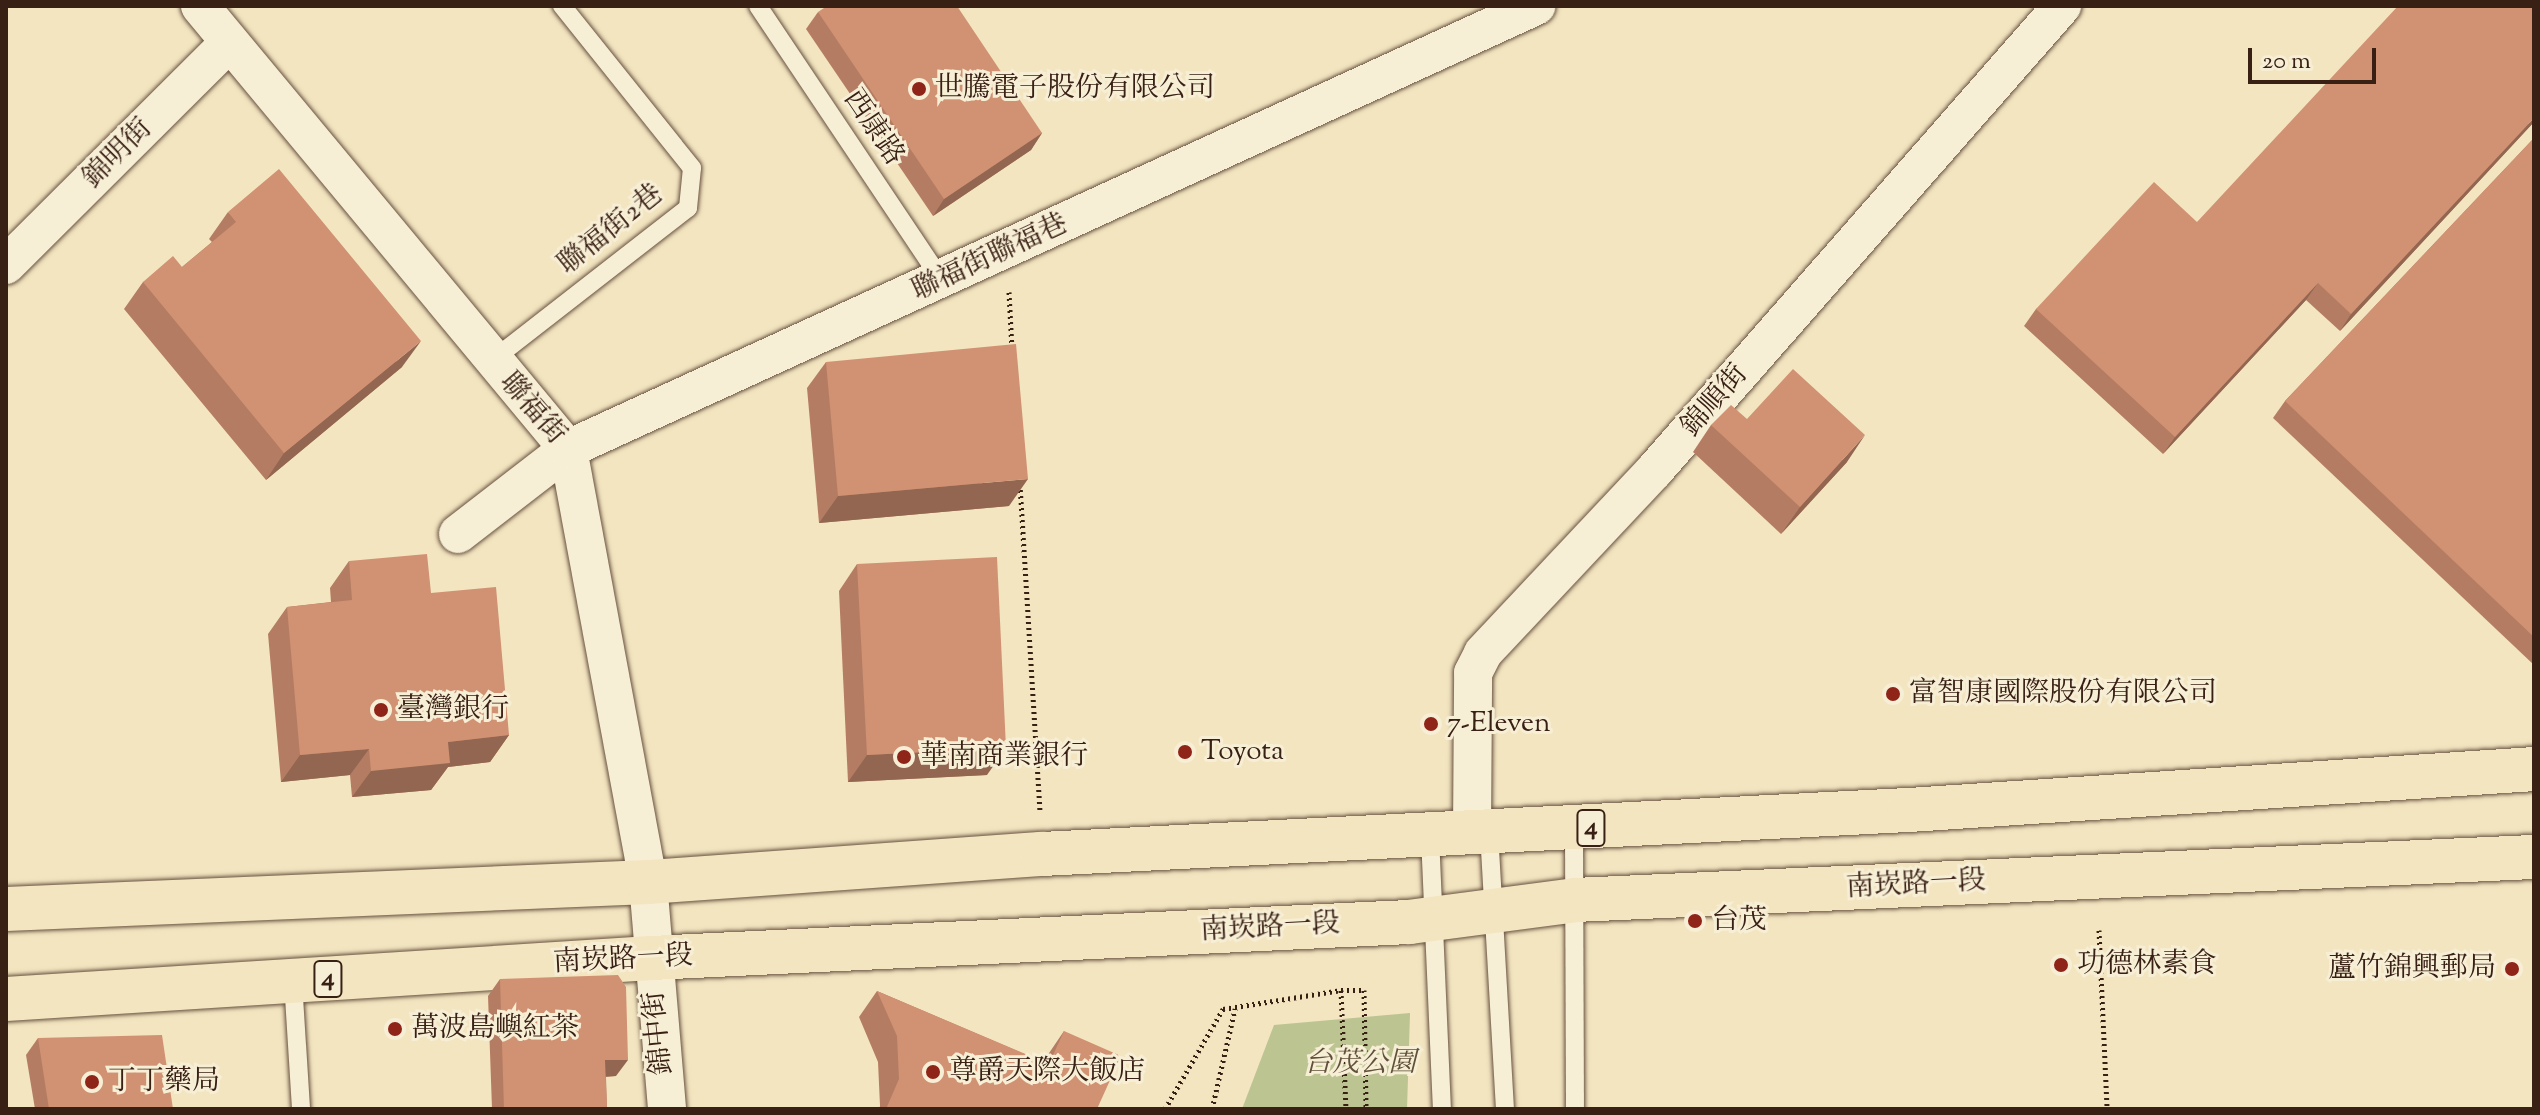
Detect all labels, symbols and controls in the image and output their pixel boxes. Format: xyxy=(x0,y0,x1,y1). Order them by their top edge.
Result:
scale bar xyxy=(2252,32,2380,82)
text: 20 m xyxy=(2262,45,2311,79)
place label: 世騰電子股份有限公司 xyxy=(935,72,1215,106)
marker: 世騰電子股份有限公司 xyxy=(910,80,928,98)
street label: 西康路 xyxy=(836,84,910,172)
street label: 錦明街 xyxy=(76,112,160,196)
street label: 聯福街2巷 xyxy=(552,178,670,282)
street label: 聯福街聯福巷 xyxy=(907,207,1073,309)
street label: 錦順街 xyxy=(1675,358,1755,444)
street label: 聯福街 xyxy=(492,366,572,452)
place label: 富智康國際股份有限公司 xyxy=(1909,677,2217,711)
marker: 富智康國際股份有限公司 xyxy=(1884,685,1902,703)
place label: 臺灣銀行 xyxy=(397,693,509,727)
marker: 臺灣銀行 xyxy=(372,701,390,719)
place label: 7-Eleven xyxy=(1447,707,1551,741)
marker: 7-Eleven xyxy=(1422,715,1440,733)
place label: Toyota xyxy=(1201,735,1284,769)
place label: 華南商業銀行 xyxy=(920,740,1088,774)
marker: Toyota xyxy=(1176,743,1194,761)
marker: 華南商業銀行 xyxy=(895,748,913,766)
road number: 4 xyxy=(1575,806,1607,850)
street label: 南崁路一段 xyxy=(1845,865,1987,905)
place label: 台茂 xyxy=(1711,904,1767,938)
street label: 南崁路一段 xyxy=(1199,908,1341,948)
marker: 台茂 xyxy=(1686,912,1704,930)
street label: 南崁路一段 xyxy=(552,940,694,980)
place label: 功德林素食 xyxy=(2077,948,2217,982)
place label: 蘆竹錦興郵局 xyxy=(2328,952,2496,986)
marker: 功德林素食 xyxy=(2052,956,2070,974)
road number: 4 xyxy=(312,957,344,1001)
marker: 蘆竹錦興郵局 xyxy=(2503,960,2521,978)
street label: 錦中街 xyxy=(638,989,680,1077)
place label: 萬波島嶼紅茶 xyxy=(411,1012,579,1046)
marker: 萬波島嶼紅茶 xyxy=(386,1020,404,1038)
park label: 台茂公園 xyxy=(1304,1047,1416,1081)
place label: 尊爵天際大飯店 xyxy=(949,1055,1145,1089)
marker: 尊爵天際大飯店 xyxy=(924,1063,942,1081)
place label: 丁丁藥局 xyxy=(108,1065,220,1099)
marker: 丁丁藥局 xyxy=(83,1073,101,1091)

